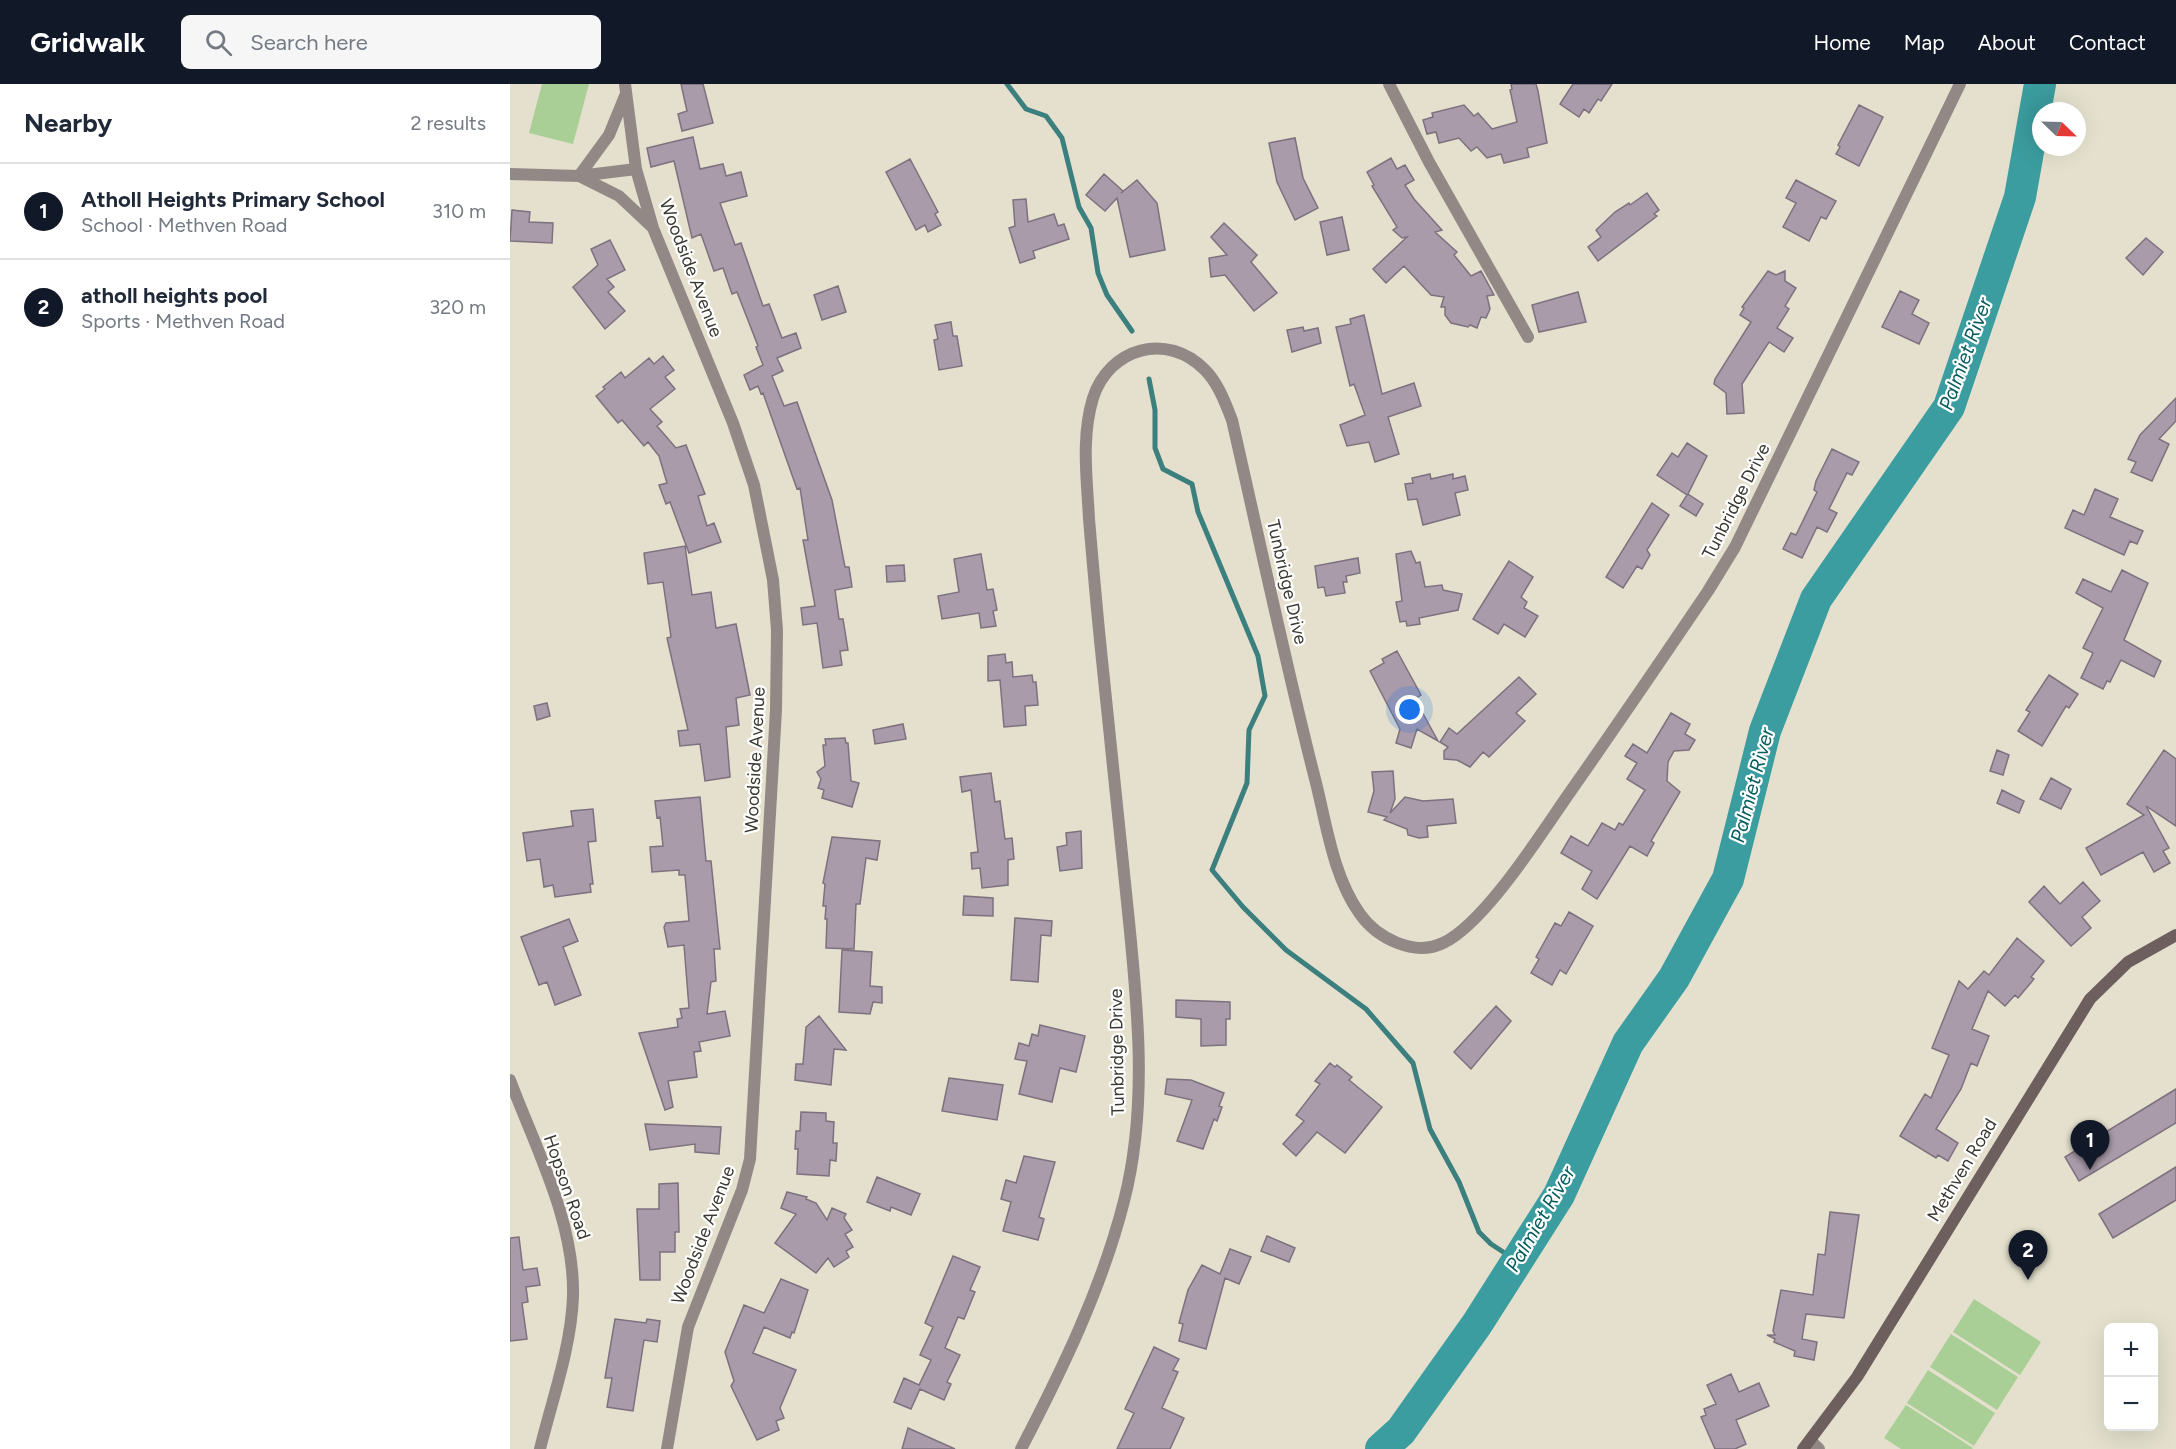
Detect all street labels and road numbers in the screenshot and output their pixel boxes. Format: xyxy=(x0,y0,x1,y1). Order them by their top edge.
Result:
street label: Woodside Avenue xyxy=(655,196,728,340)
street label: Tunbridge Drive xyxy=(1697,439,1775,563)
street label: Tunbridge Drive xyxy=(1262,518,1312,647)
street label: Woodside Avenue xyxy=(740,686,770,834)
street label: Tunbridge Drive xyxy=(1105,988,1129,1116)
street label: Methven Road xyxy=(1923,1114,2001,1226)
street label: Hopson Road xyxy=(539,1132,595,1242)
street label: Woodside Avenue xyxy=(667,1163,740,1307)

